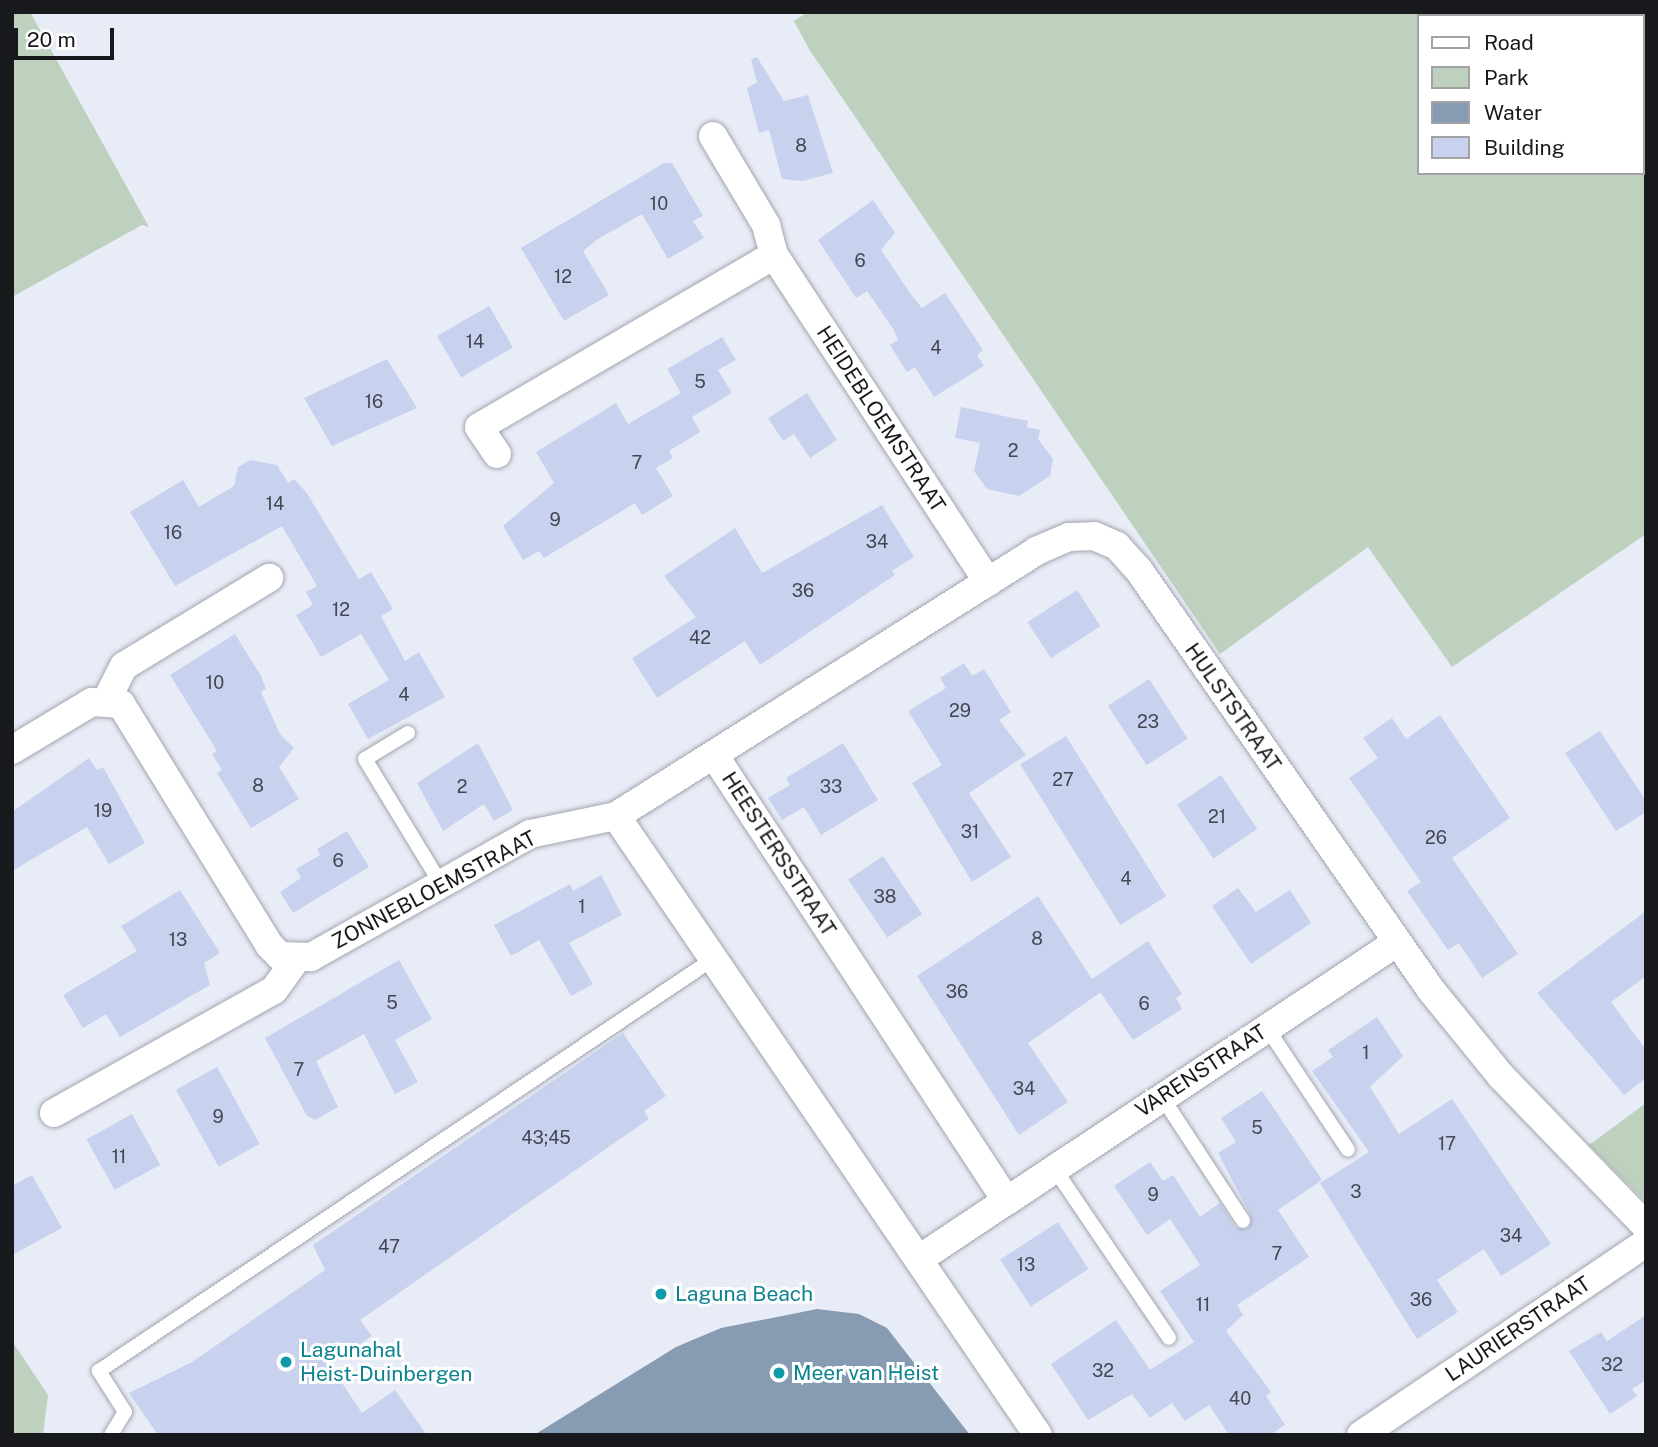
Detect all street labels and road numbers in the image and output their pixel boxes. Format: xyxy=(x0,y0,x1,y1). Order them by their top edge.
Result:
street label: HEIDEBLOEMSTRAAT xyxy=(811,321,951,517)
street label: HULSTSTRAAT xyxy=(1180,638,1286,776)
street label: HEESTERSSTRAAT xyxy=(716,767,842,941)
street label: ZONNEBLOEMSTRAAT xyxy=(328,825,540,955)
street label: VARENSTRAAT xyxy=(1131,1019,1271,1123)
street label: LAURIERSTRAAT xyxy=(1441,1271,1595,1387)

